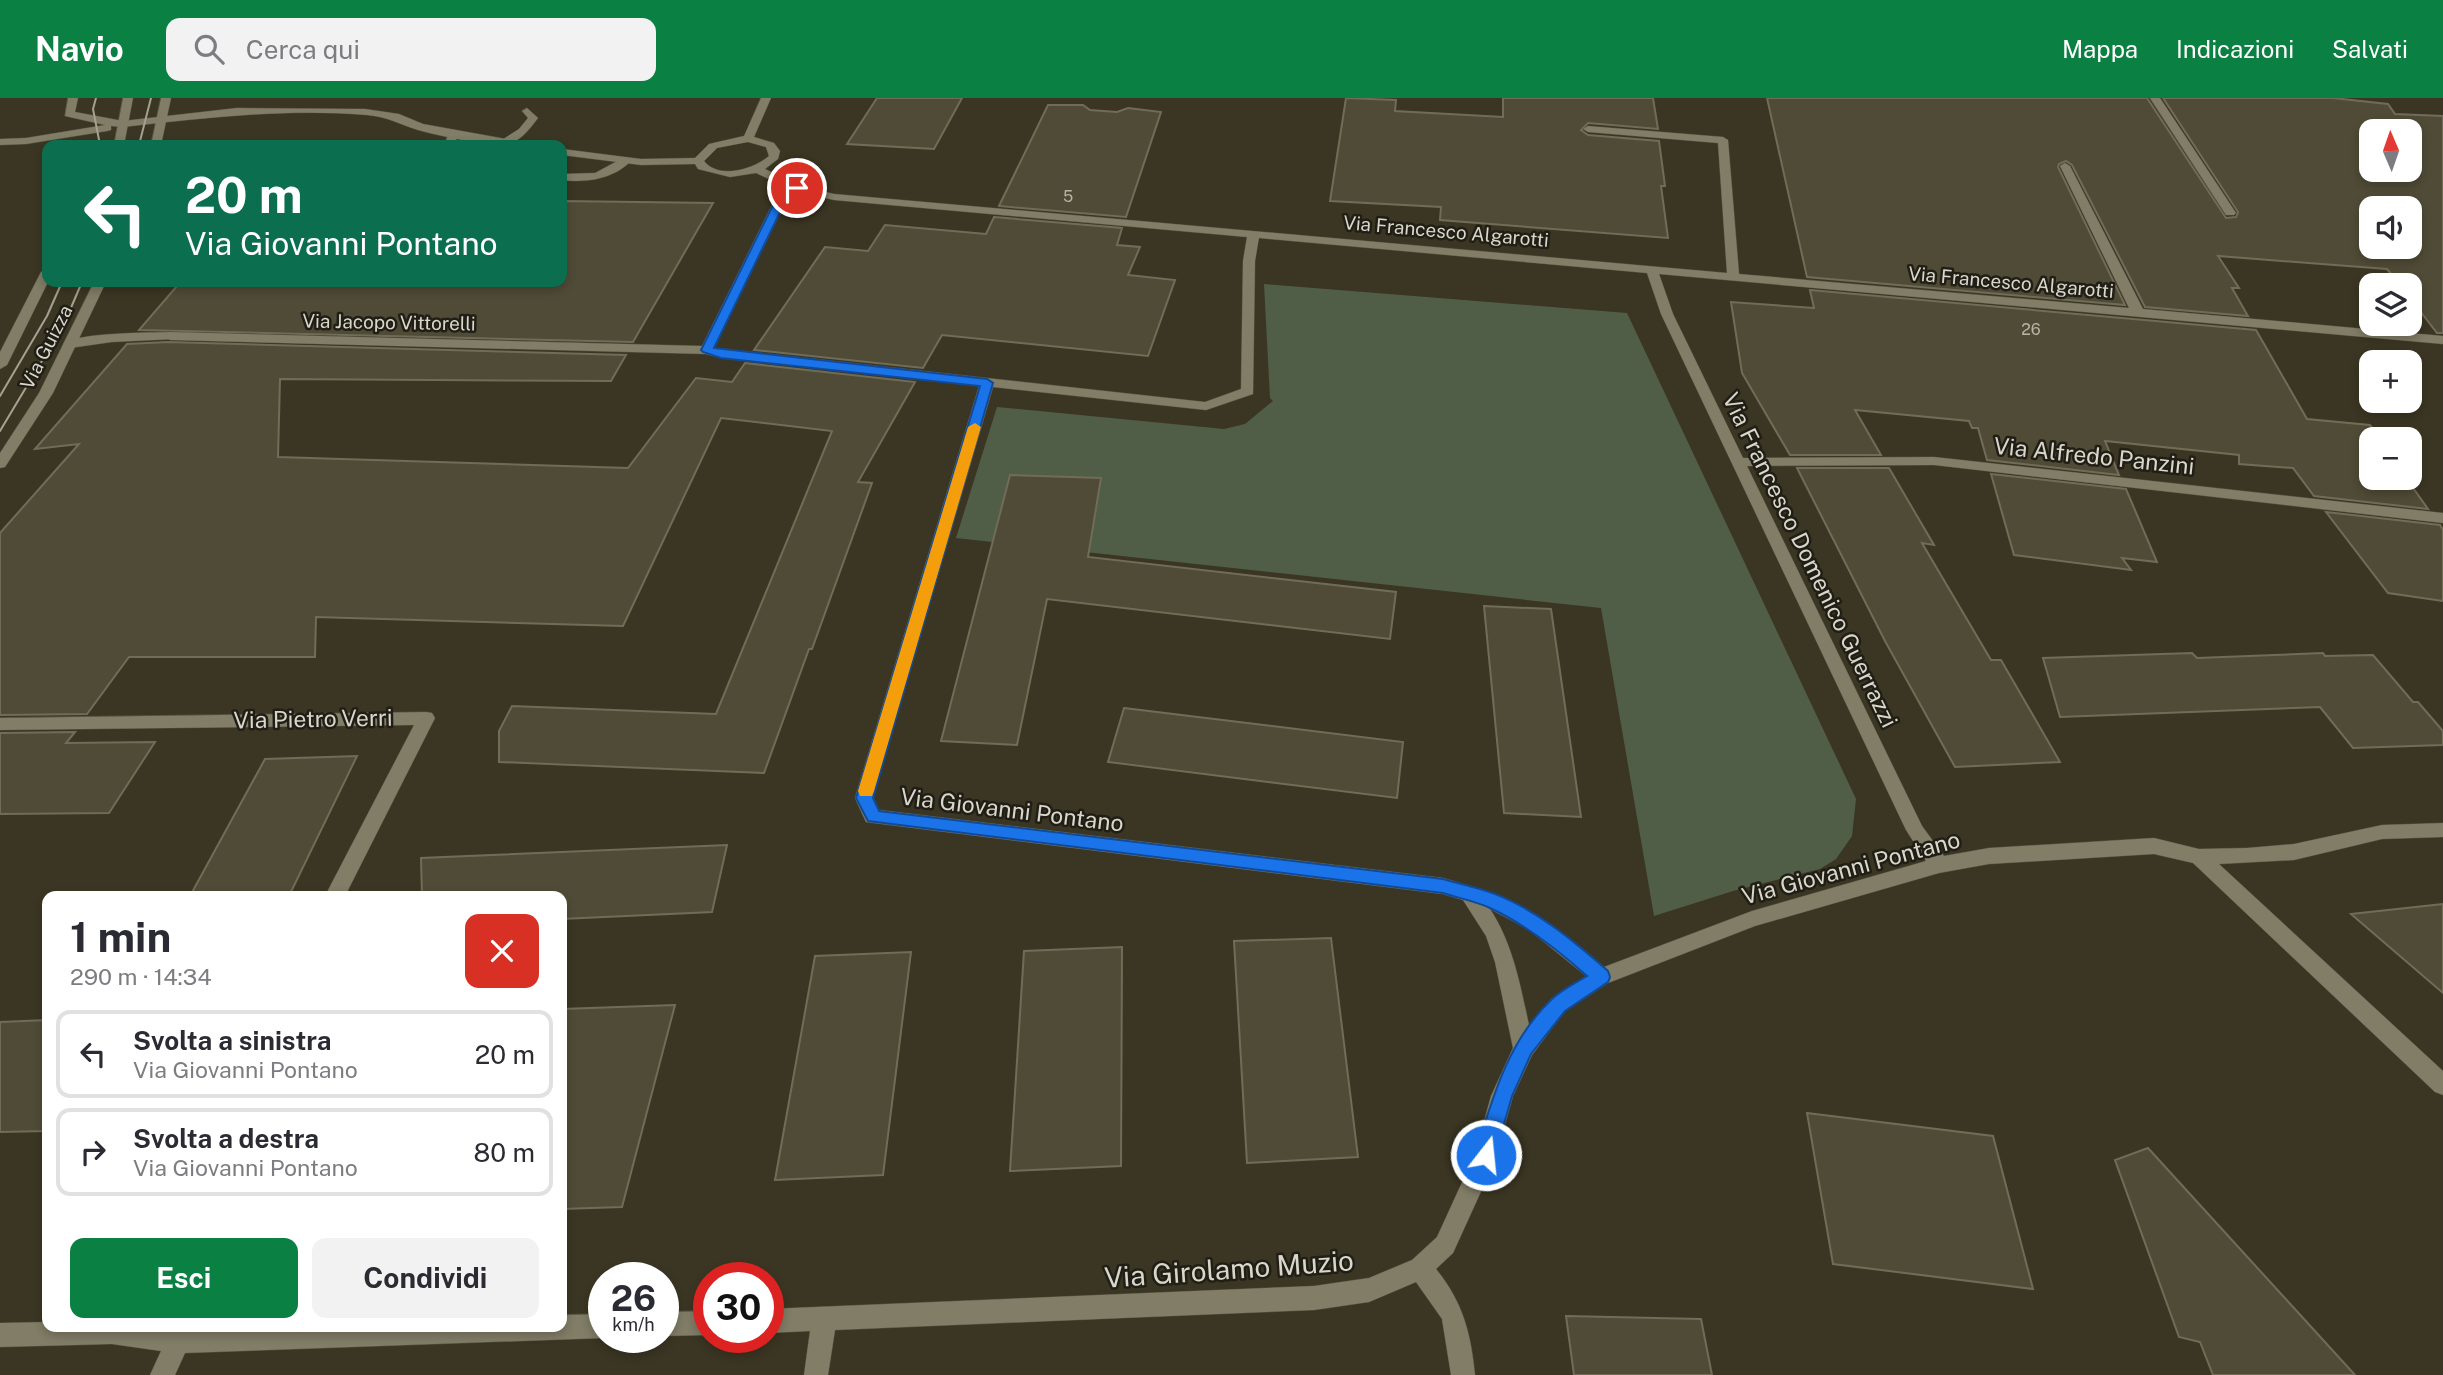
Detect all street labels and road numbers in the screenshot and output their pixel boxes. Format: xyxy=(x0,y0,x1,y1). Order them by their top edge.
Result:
street label: Via Francesco Algarotti xyxy=(1342,211,1550,251)
street label: Via Francesco Algarotti xyxy=(1907,262,2115,302)
street label: Via Guizza xyxy=(15,301,77,393)
street label: Via Jacopo Vittorelli xyxy=(302,309,476,335)
street label: Via Francesco Domenico Guerrazzi xyxy=(1717,388,1903,731)
street label: Via Alfredo Panzini xyxy=(1992,432,2196,479)
street label: Via Pietro Verri xyxy=(233,704,393,733)
street label: Via Giovanni Pontano xyxy=(899,782,1125,837)
street label: Via Giovanni Pontano xyxy=(1739,825,1963,910)
street label: Via Girolamo Muzio xyxy=(1103,1243,1355,1294)

